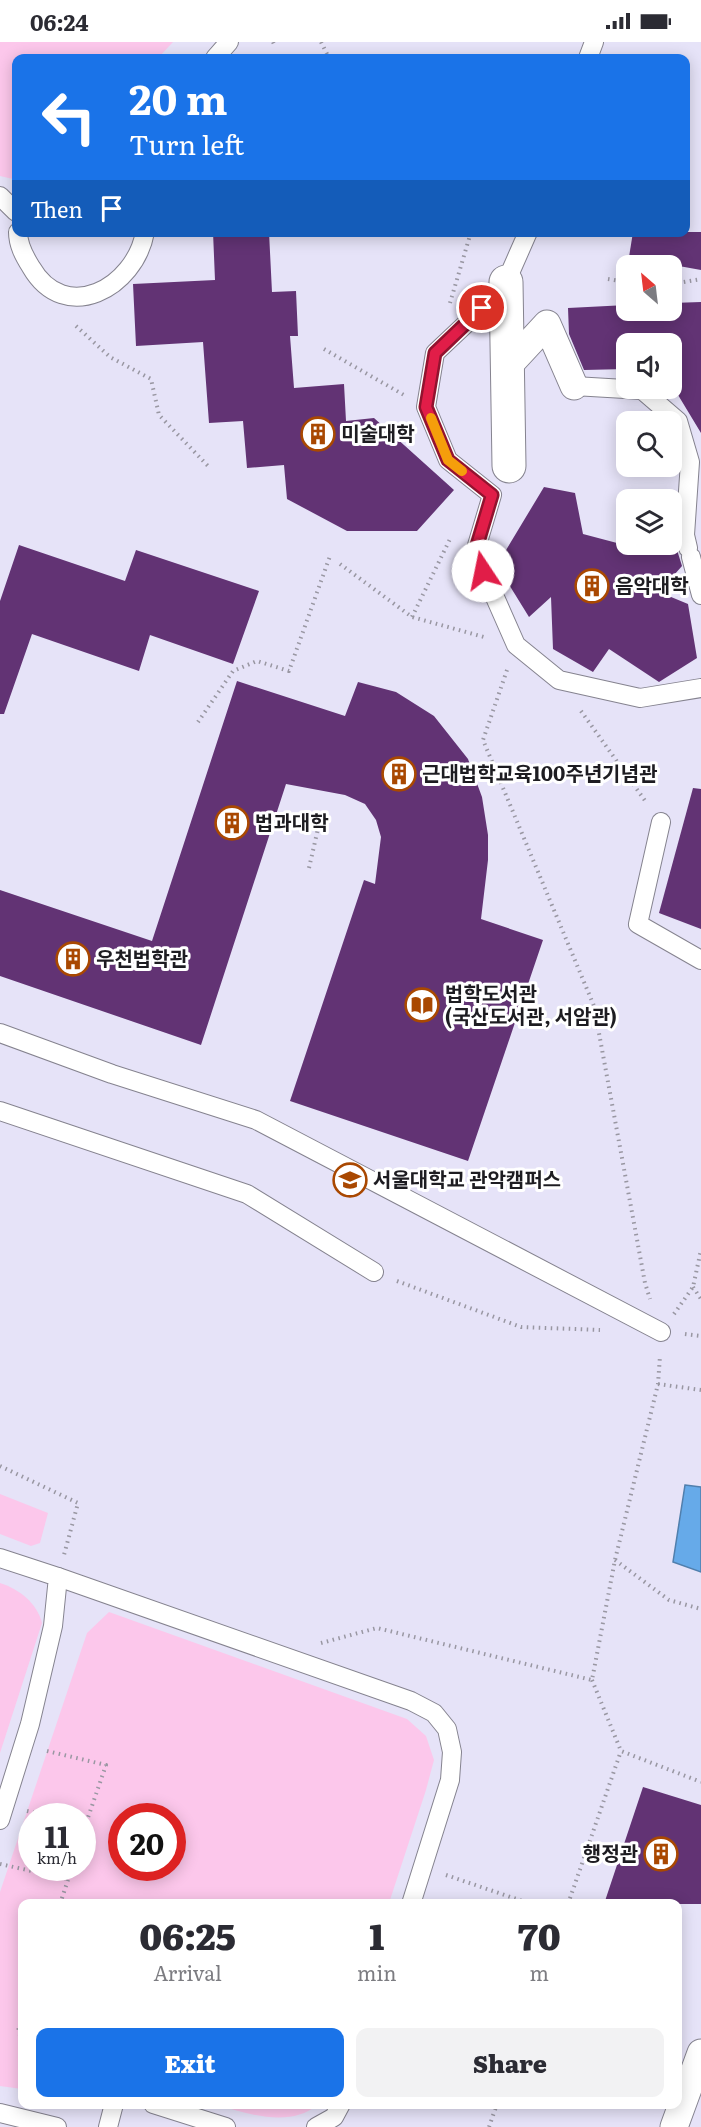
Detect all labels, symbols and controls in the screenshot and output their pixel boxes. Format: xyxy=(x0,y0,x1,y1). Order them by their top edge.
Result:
text: 06:24 xyxy=(30,5,89,38)
text: 20 m xyxy=(129,66,228,128)
icon: left xyxy=(30,78,108,156)
text: Turn left xyxy=(129,123,244,163)
text: Then xyxy=(30,192,83,225)
icon: arrive xyxy=(95,192,128,225)
north arrow xyxy=(616,255,682,321)
map controls xyxy=(616,255,682,555)
pin xyxy=(456,282,507,333)
icon: arrive xyxy=(465,291,498,324)
button: sound xyxy=(616,333,682,399)
button: search xyxy=(616,411,682,477)
building icon: 미술대학 xyxy=(300,416,336,452)
place label: 미술대학 xyxy=(341,417,415,447)
button: layers xyxy=(616,489,682,555)
position arrow xyxy=(451,539,515,603)
building icon: 음악대학 xyxy=(574,568,610,604)
place label: 음악대학 xyxy=(615,569,689,599)
building icon: 근대법학교육100주년기념관 xyxy=(381,756,417,792)
place label: 근대법학교육100주년기념관 xyxy=(422,757,658,787)
building icon: 법과대학 xyxy=(214,805,250,841)
place label: 법과대학 xyxy=(255,806,329,836)
building icon: 우천법학관 xyxy=(55,941,91,977)
place label: 우천법학관 xyxy=(96,942,189,972)
place label: 법학도서관 (국산도서관, 서암관) xyxy=(445,977,617,1030)
library icon: 법학도서관 (국산도서관, 서암관) xyxy=(404,987,440,1023)
school or university icon: 서울대학교 관악캠퍼스 xyxy=(332,1162,368,1198)
place label: 서울대학교 관악캠퍼스 xyxy=(373,1163,561,1193)
speed limit sign: 20 xyxy=(108,1803,186,1881)
text: 11 xyxy=(45,1813,69,1857)
building icon: 행정관 xyxy=(643,1836,679,1872)
place label: 행정관 xyxy=(583,1837,639,1867)
text: km/h xyxy=(37,1846,77,1869)
text: 06:25 xyxy=(139,1908,236,1961)
text: 1 xyxy=(369,1908,384,1961)
text: 70 xyxy=(518,1908,561,1961)
text: Arrival xyxy=(153,1957,222,1987)
text: min xyxy=(357,1957,396,1987)
text: m xyxy=(529,1957,549,1987)
button: Exit xyxy=(36,2028,344,2097)
button: Share xyxy=(356,2028,664,2097)

